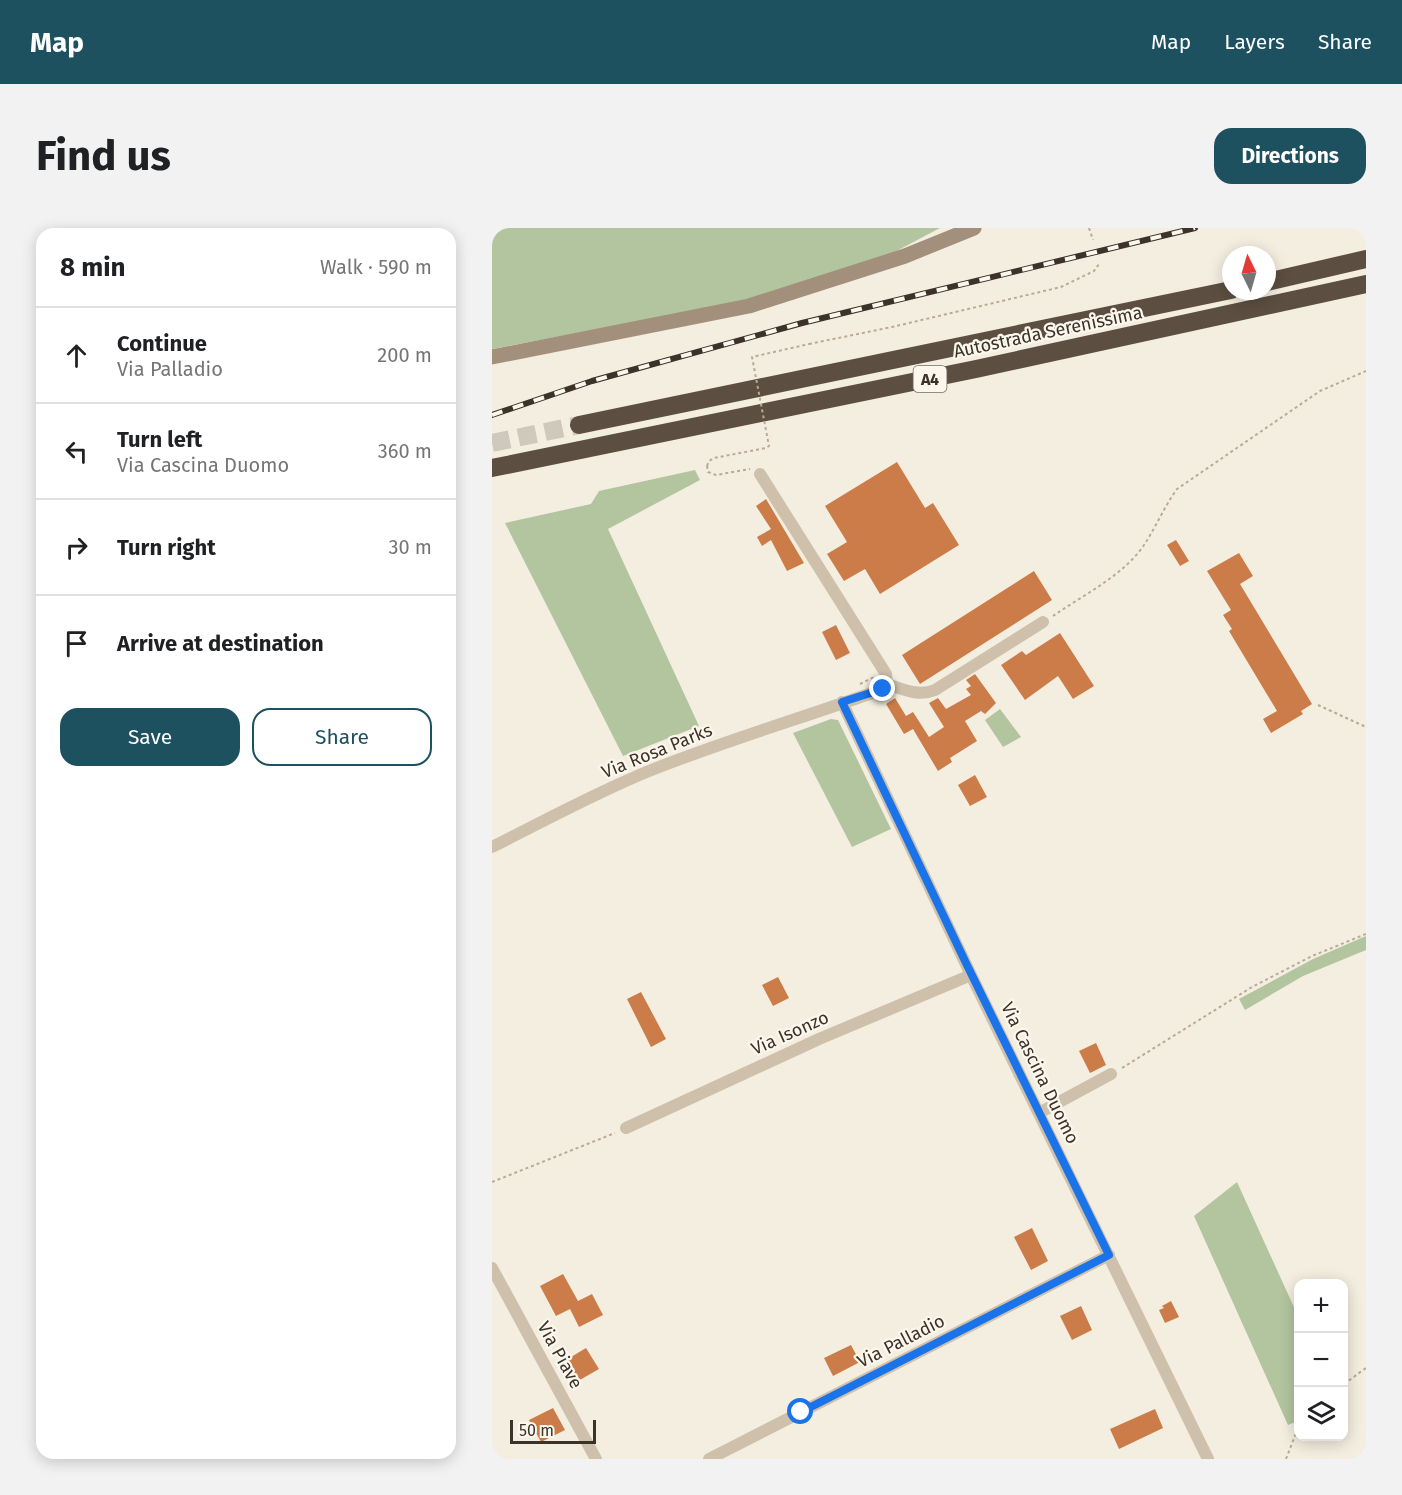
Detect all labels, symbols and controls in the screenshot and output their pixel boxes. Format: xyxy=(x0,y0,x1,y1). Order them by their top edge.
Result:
text: Map xyxy=(30,26,84,59)
text: Map xyxy=(1151,29,1191,55)
text: Layers xyxy=(1224,29,1285,55)
text: Share xyxy=(1318,29,1372,55)
button: Directions xyxy=(1214,128,1366,184)
text: Find us xyxy=(36,131,171,181)
north arrow xyxy=(1222,246,1276,300)
text: 8 min xyxy=(60,252,126,283)
text: Walk · 590 m xyxy=(320,255,432,279)
street label: Autostrada Serenissima xyxy=(952,301,1144,363)
text: Continue xyxy=(117,330,207,357)
icon: ahead xyxy=(60,339,93,372)
text: 200 m xyxy=(377,343,432,367)
text: Via Palladio xyxy=(117,357,223,381)
road number: A4 xyxy=(914,366,946,392)
text: Turn left xyxy=(117,426,202,453)
icon: left xyxy=(60,435,93,468)
text: 360 m xyxy=(378,439,432,463)
text: Via Cascina Duomo xyxy=(117,453,289,477)
icon: right xyxy=(60,531,93,564)
text: Turn right xyxy=(117,534,216,561)
text: 30 m xyxy=(388,535,432,559)
icon: arrive xyxy=(60,627,93,660)
text: Arrive at destination xyxy=(117,630,324,657)
route end xyxy=(869,675,895,701)
button: Save xyxy=(60,708,240,766)
button: Share xyxy=(252,708,432,766)
street label: Via Rosa Parks xyxy=(598,719,716,783)
street label: Via Cascina Duomo xyxy=(996,999,1084,1147)
street label: Via Isonzo xyxy=(748,1006,832,1060)
map controls xyxy=(1294,1279,1348,1441)
button: + xyxy=(1294,1279,1348,1333)
street label: Via Palladio xyxy=(854,1310,948,1372)
street label: Via Piave xyxy=(533,1318,587,1392)
button: − xyxy=(1294,1333,1348,1387)
button: layers xyxy=(1294,1387,1348,1441)
route start xyxy=(787,1398,813,1424)
scale bar xyxy=(510,1417,596,1444)
text: 50 m xyxy=(519,1421,554,1440)

